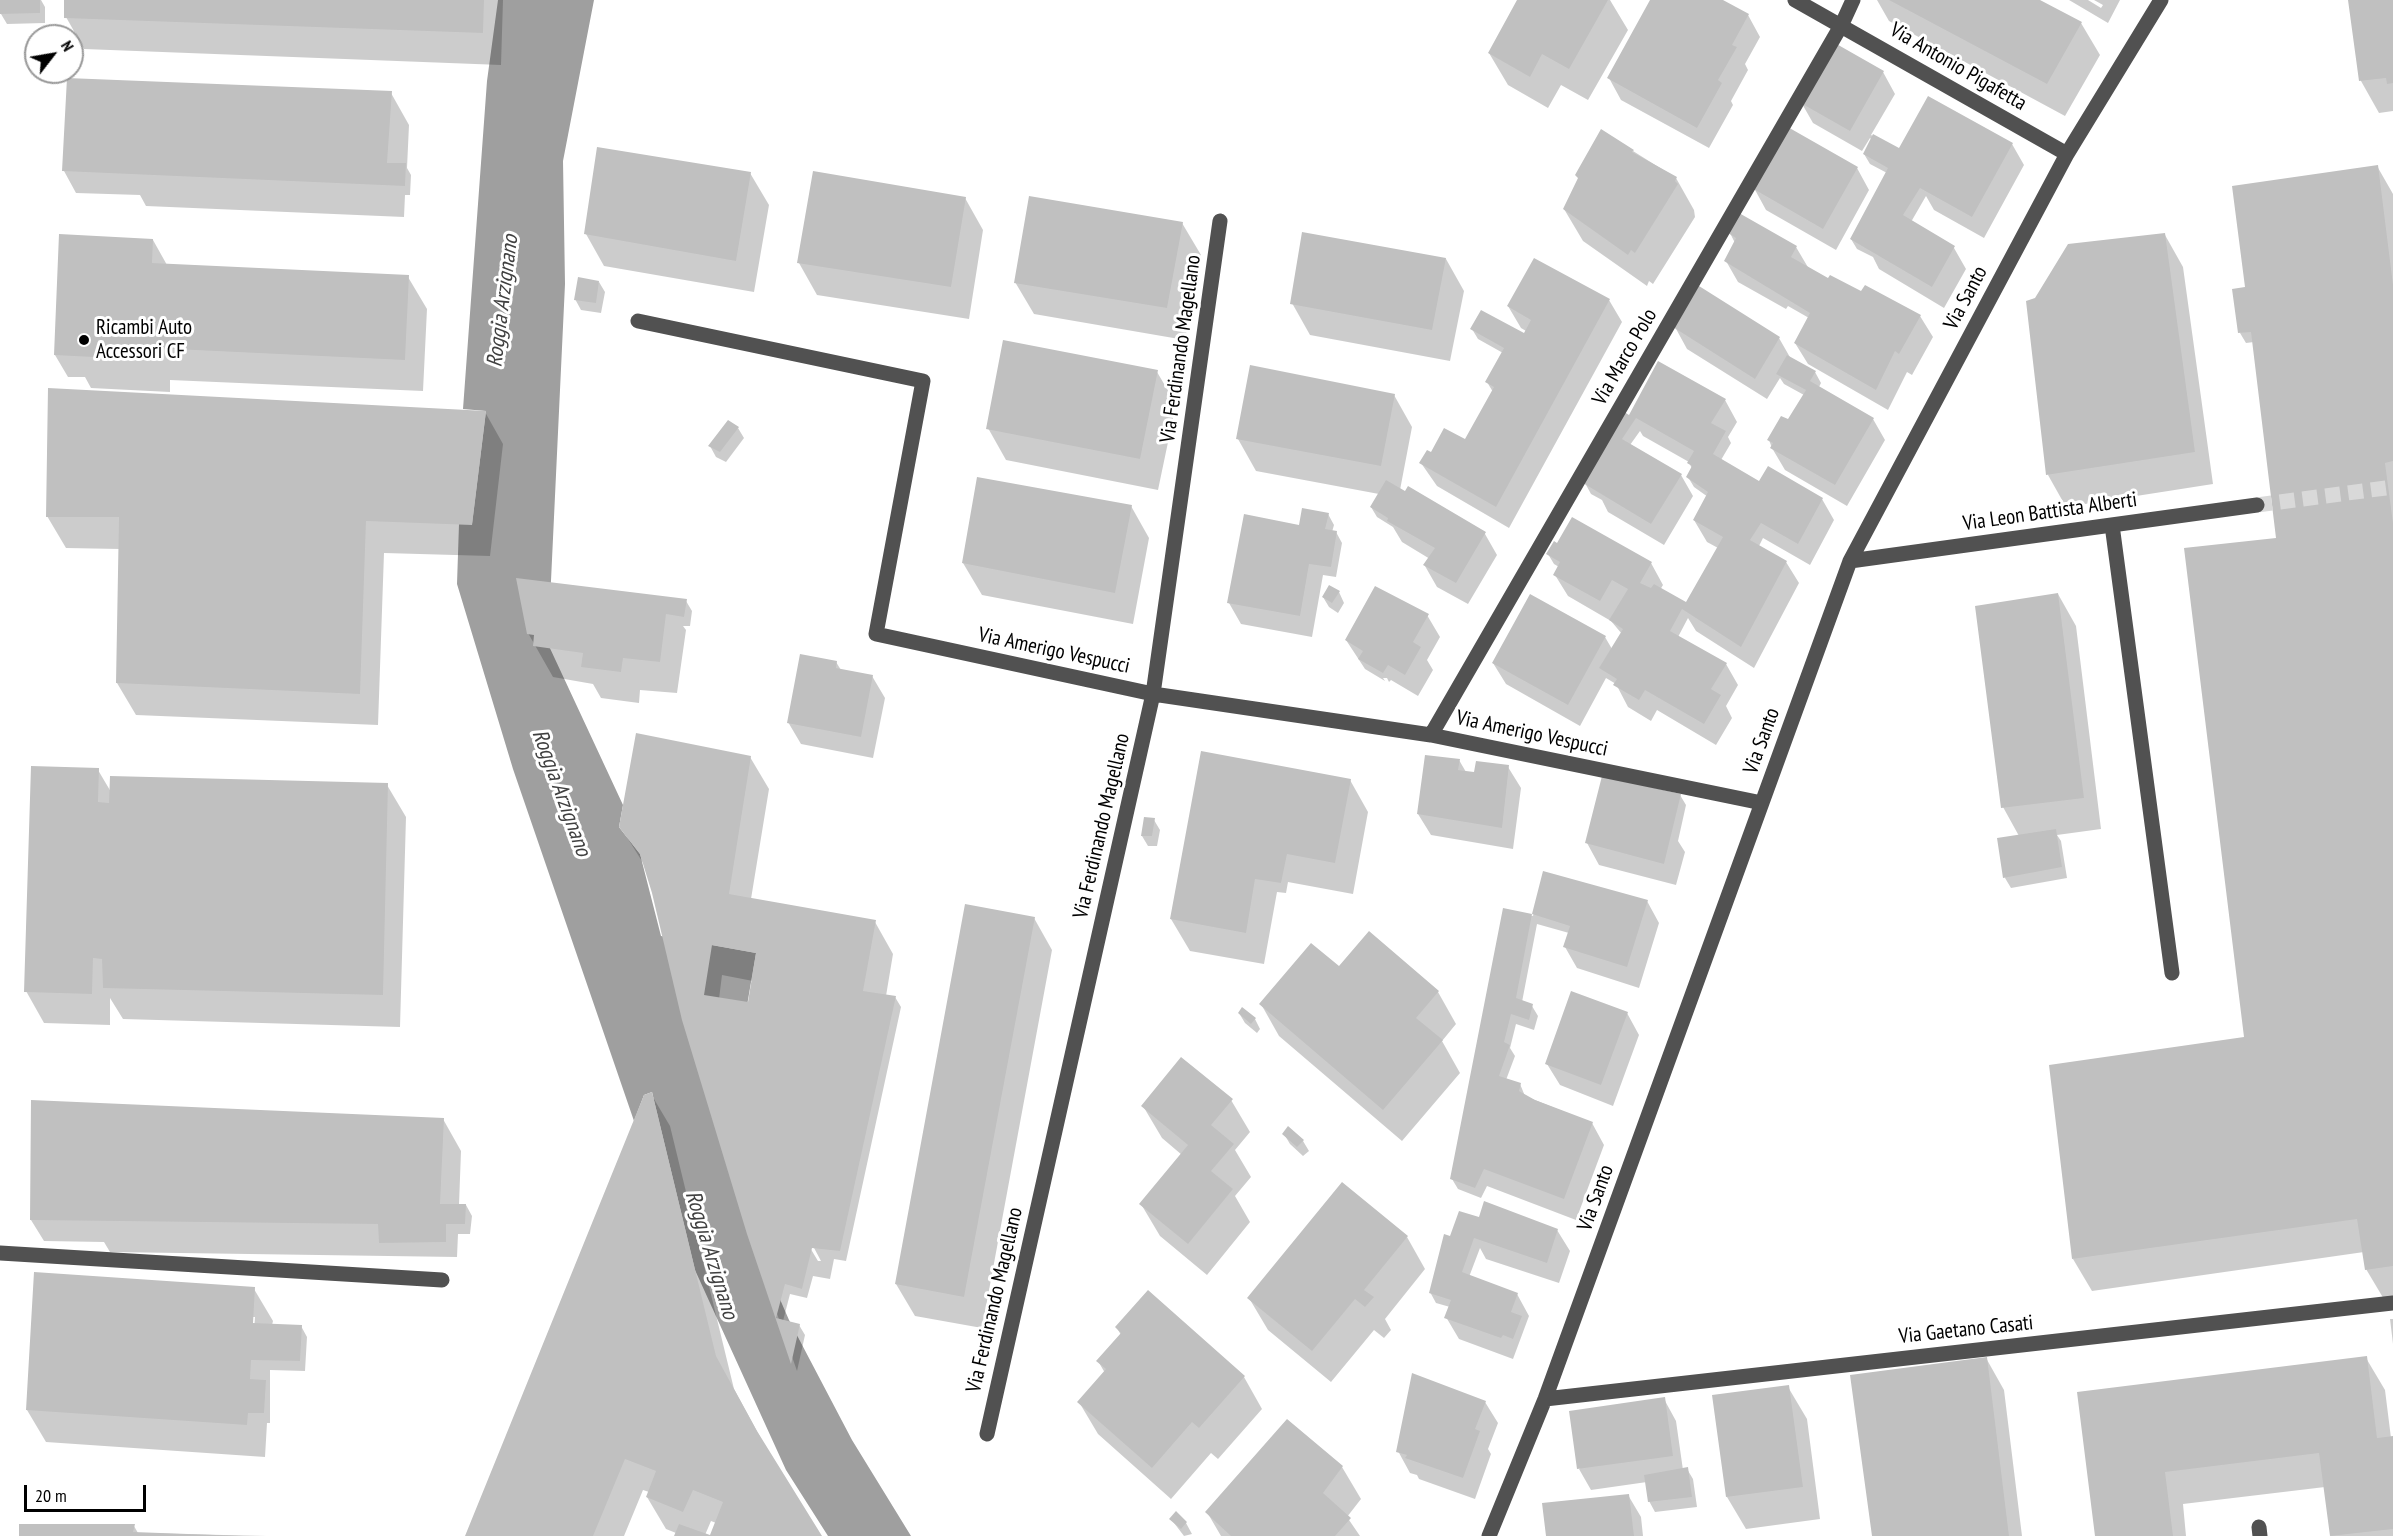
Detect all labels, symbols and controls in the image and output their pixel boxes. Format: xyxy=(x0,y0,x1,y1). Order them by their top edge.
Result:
street label: Via Antonio Pigafetta xyxy=(1885,18,2031,116)
north arrow xyxy=(24,24,84,84)
text: N xyxy=(57,37,79,55)
water label: Roggia Arzignano xyxy=(482,234,524,368)
street label: Via Ferdinando Magellano xyxy=(1155,253,1207,445)
street label: Via Santo xyxy=(1939,262,1993,334)
street label: Via Marco Polo xyxy=(1587,304,1663,410)
place label: Ricambi Auto Accessori CF xyxy=(96,315,192,365)
marker: Ricambi Auto Accessori CF xyxy=(77,333,91,347)
street label: Via Leon Battista Alberti xyxy=(1961,487,2139,537)
street label: Via Amerigo Vespucci xyxy=(976,623,1132,679)
street label: Via Santo xyxy=(1738,705,1786,777)
street label: Via Amerigo Vespucci xyxy=(1454,706,1610,762)
water label: Roggia Arzignano xyxy=(526,726,596,860)
street label: Via Ferdinando Magellano xyxy=(1068,731,1136,921)
street label: Via Santo xyxy=(1572,1162,1620,1234)
water label: Roggia Arzignano xyxy=(679,1188,743,1322)
street label: Via Ferdinando Magellano xyxy=(961,1205,1029,1395)
street label: Via Gaetano Casati xyxy=(1898,1310,2034,1350)
scale bar xyxy=(27,1473,148,1511)
text: 20 m xyxy=(35,1484,67,1507)

